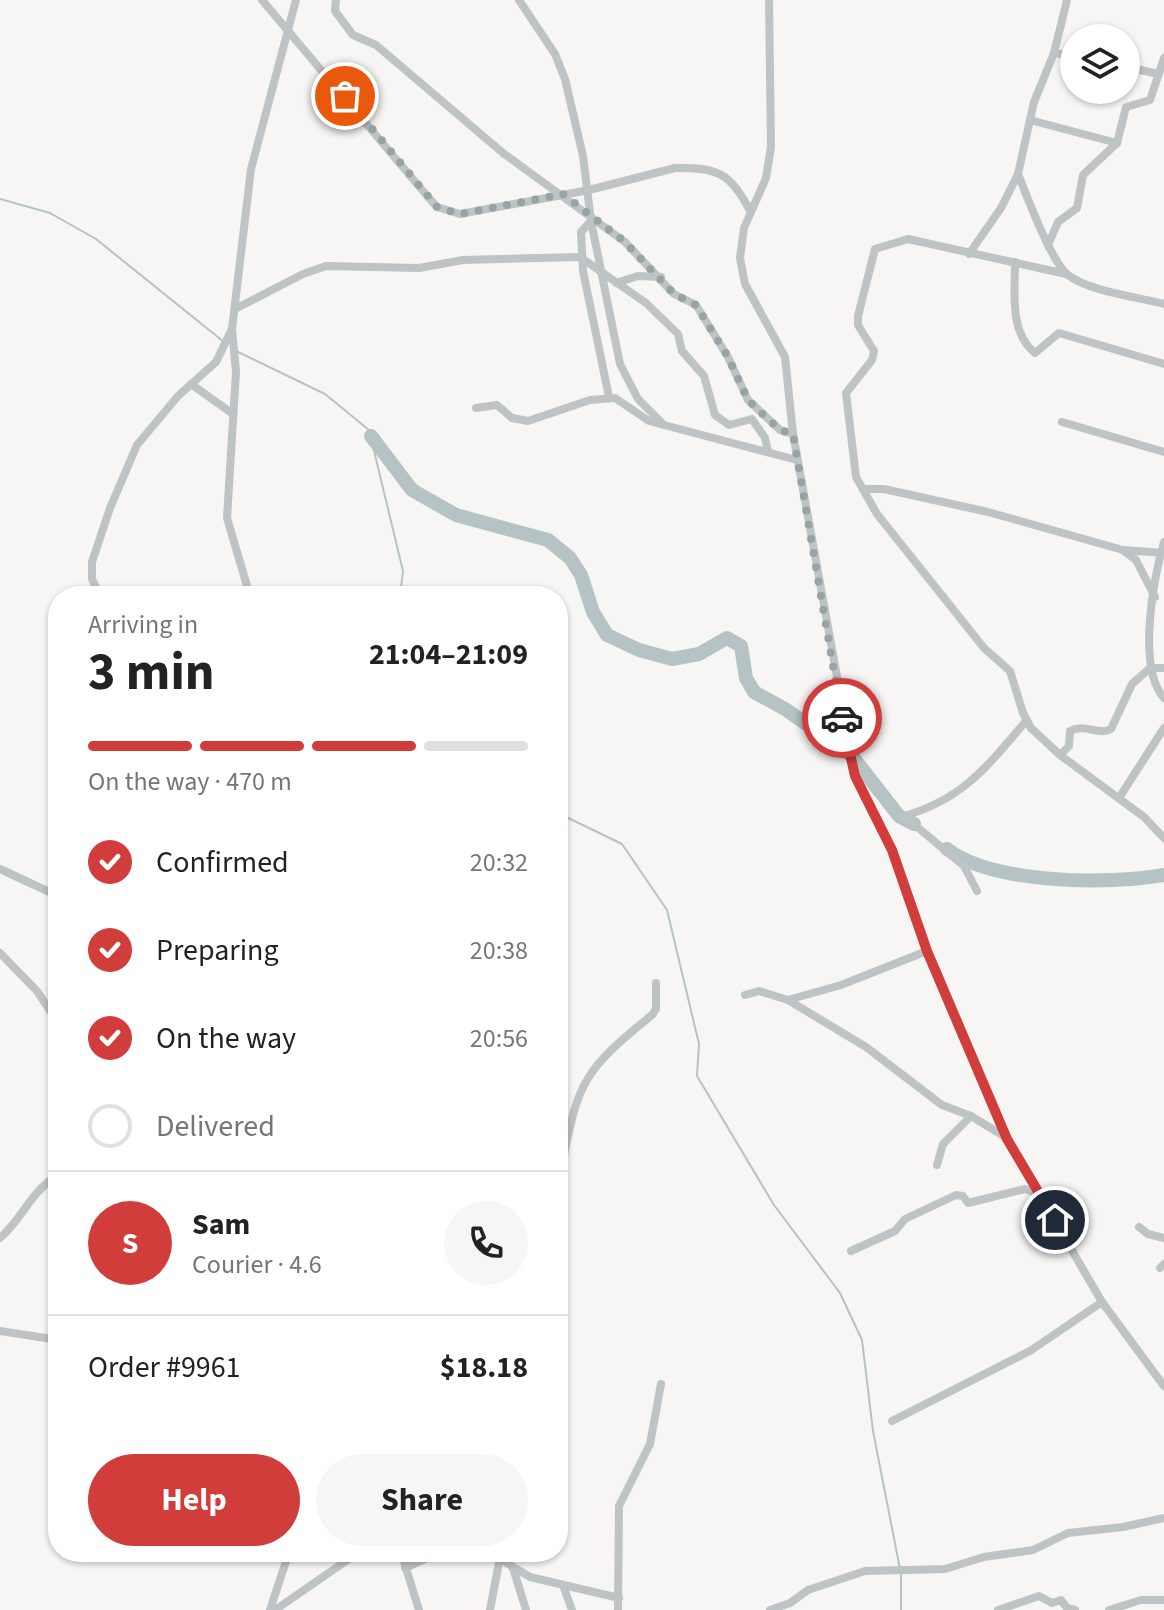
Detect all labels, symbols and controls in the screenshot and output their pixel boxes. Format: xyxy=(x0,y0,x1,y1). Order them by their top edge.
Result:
map controls xyxy=(1060,24,1140,104)
button: layers xyxy=(1060,24,1140,104)
pin xyxy=(311,62,379,130)
icon: bag xyxy=(323,74,367,118)
text: Arriving in xyxy=(88,606,198,643)
text: 21:04–21:09 xyxy=(369,633,528,676)
text: 3 min xyxy=(88,636,215,710)
courier xyxy=(802,678,882,758)
icon: car xyxy=(820,696,864,740)
text: On the way · 470 m xyxy=(88,763,292,800)
icon: check xyxy=(88,840,132,884)
text: Confirmed xyxy=(156,841,289,884)
text: 20:32 xyxy=(470,844,528,881)
icon: check xyxy=(88,928,132,972)
text: Preparing xyxy=(156,929,279,972)
text: 20:38 xyxy=(470,932,528,969)
icon: check xyxy=(88,1016,132,1060)
text: On the way xyxy=(156,1017,296,1060)
text: 20:56 xyxy=(470,1020,528,1057)
text: Delivered xyxy=(156,1105,275,1148)
pin xyxy=(1021,1186,1089,1254)
icon: home xyxy=(1033,1198,1077,1242)
button: phone xyxy=(444,1201,528,1285)
text: Sam xyxy=(192,1203,250,1246)
text: S xyxy=(122,1222,138,1265)
text: Courier · 4.6 xyxy=(192,1246,322,1283)
text: Order #9961 xyxy=(88,1346,241,1389)
text: $18.18 xyxy=(440,1346,528,1389)
button: Help xyxy=(88,1454,300,1546)
button: Share xyxy=(316,1454,528,1546)

